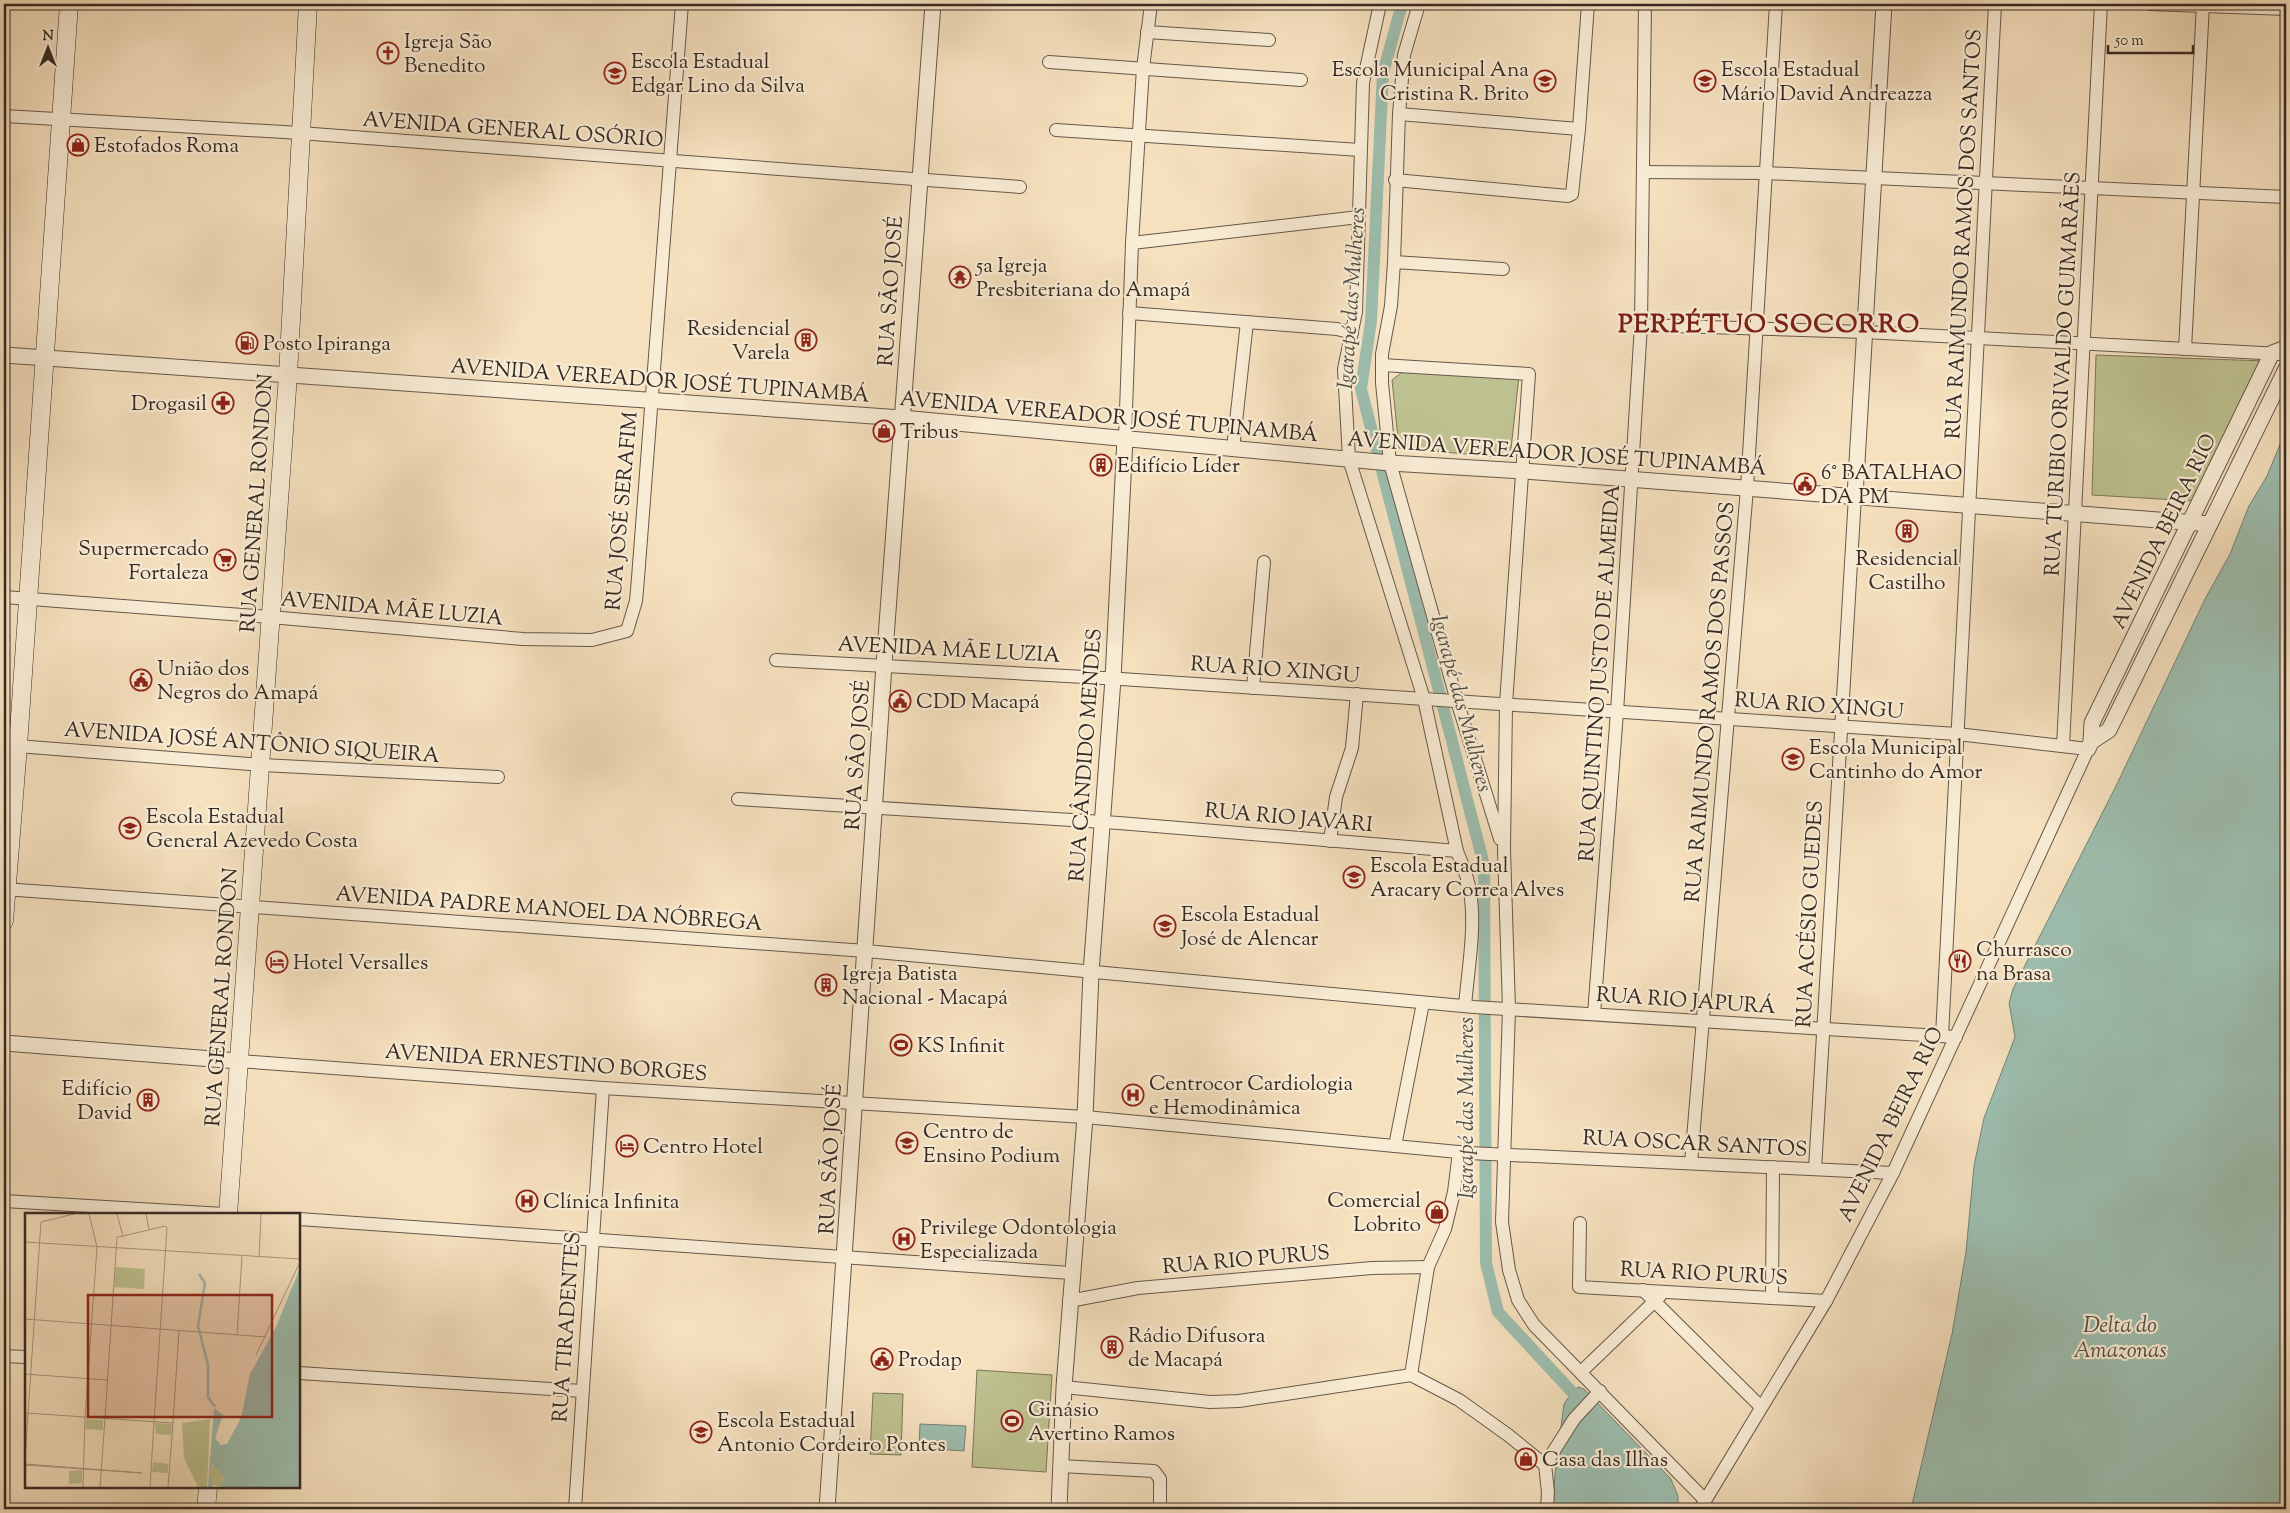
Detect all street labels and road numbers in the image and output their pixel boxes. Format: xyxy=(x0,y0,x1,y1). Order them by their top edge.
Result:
street label: RUA RAIMUNDO RAMOS DOS SANTOS xyxy=(1939,28,1991,440)
street label: AVENIDA GENERAL OSÓRIO xyxy=(362,106,664,156)
street label: RUA TURIBIO ORIVALDO GUIMARÃES xyxy=(2038,171,2090,577)
street label: RUA SÃO JOSÉ xyxy=(872,215,912,367)
street label: AVENIDA VEREADOR JOSÉ TUPINAMBÁ xyxy=(449,352,870,412)
street label: RUA GENERAL RONDON xyxy=(234,372,282,634)
street label: AVENIDA VEREADOR JOSÉ TUPINAMBÁ xyxy=(898,385,1319,451)
street label: RUA JOSÉ SERAFIM xyxy=(599,410,647,612)
street label: AVENIDA VEREADOR JOSÉ TUPINAMBÁ xyxy=(1346,425,1767,485)
street label: AVENIDA BEIRA RIO xyxy=(2104,429,2225,635)
street label: RUA QUINTINO JUSTO DE ALMEIDA xyxy=(1573,483,1629,863)
street label: RUA RAIMUNDO RAMOS DOS PASSOS xyxy=(1679,501,1743,904)
street label: AVENIDA MÃE LUZIA xyxy=(279,585,504,635)
street label: RUA CÂNDIDO MENDES xyxy=(1063,627,1111,883)
street label: AVENIDA MÃE LUZIA xyxy=(837,630,1061,672)
street label: RUA RIO XINGU xyxy=(1189,650,1360,692)
street label: RUA SÃO JOSÉ xyxy=(839,679,879,831)
street label: RUA RIO XINGU xyxy=(1733,686,1904,728)
street label: AVENIDA JOSÉ ANTÔNIO SIQUEIRA xyxy=(63,716,441,772)
street label: RUA RIO JAVARI xyxy=(1203,797,1374,841)
street label: RUA ACÉSIO GUEDES xyxy=(1790,800,1832,1028)
street label: RUA GENERAL RONDON xyxy=(199,866,247,1128)
street label: AVENIDA PADRE MANOEL DA NÓBREGA xyxy=(334,880,763,940)
street label: RUA RIO JAPURÁ xyxy=(1595,981,1777,1023)
street label: AVENIDA BEIRA RIO xyxy=(1831,1022,1952,1228)
street label: AVENIDA ERNESTINO BORGES xyxy=(384,1038,708,1090)
street label: RUA SÃO JOSÉ xyxy=(813,1083,851,1235)
street label: RUA OSCAR SANTOS xyxy=(1582,1124,1808,1166)
street label: RUA TIRADENTES xyxy=(546,1231,590,1423)
street label: RUA RIO PURUS xyxy=(1161,1239,1331,1283)
street label: RUA RIO PURUS xyxy=(1619,1256,1789,1294)

